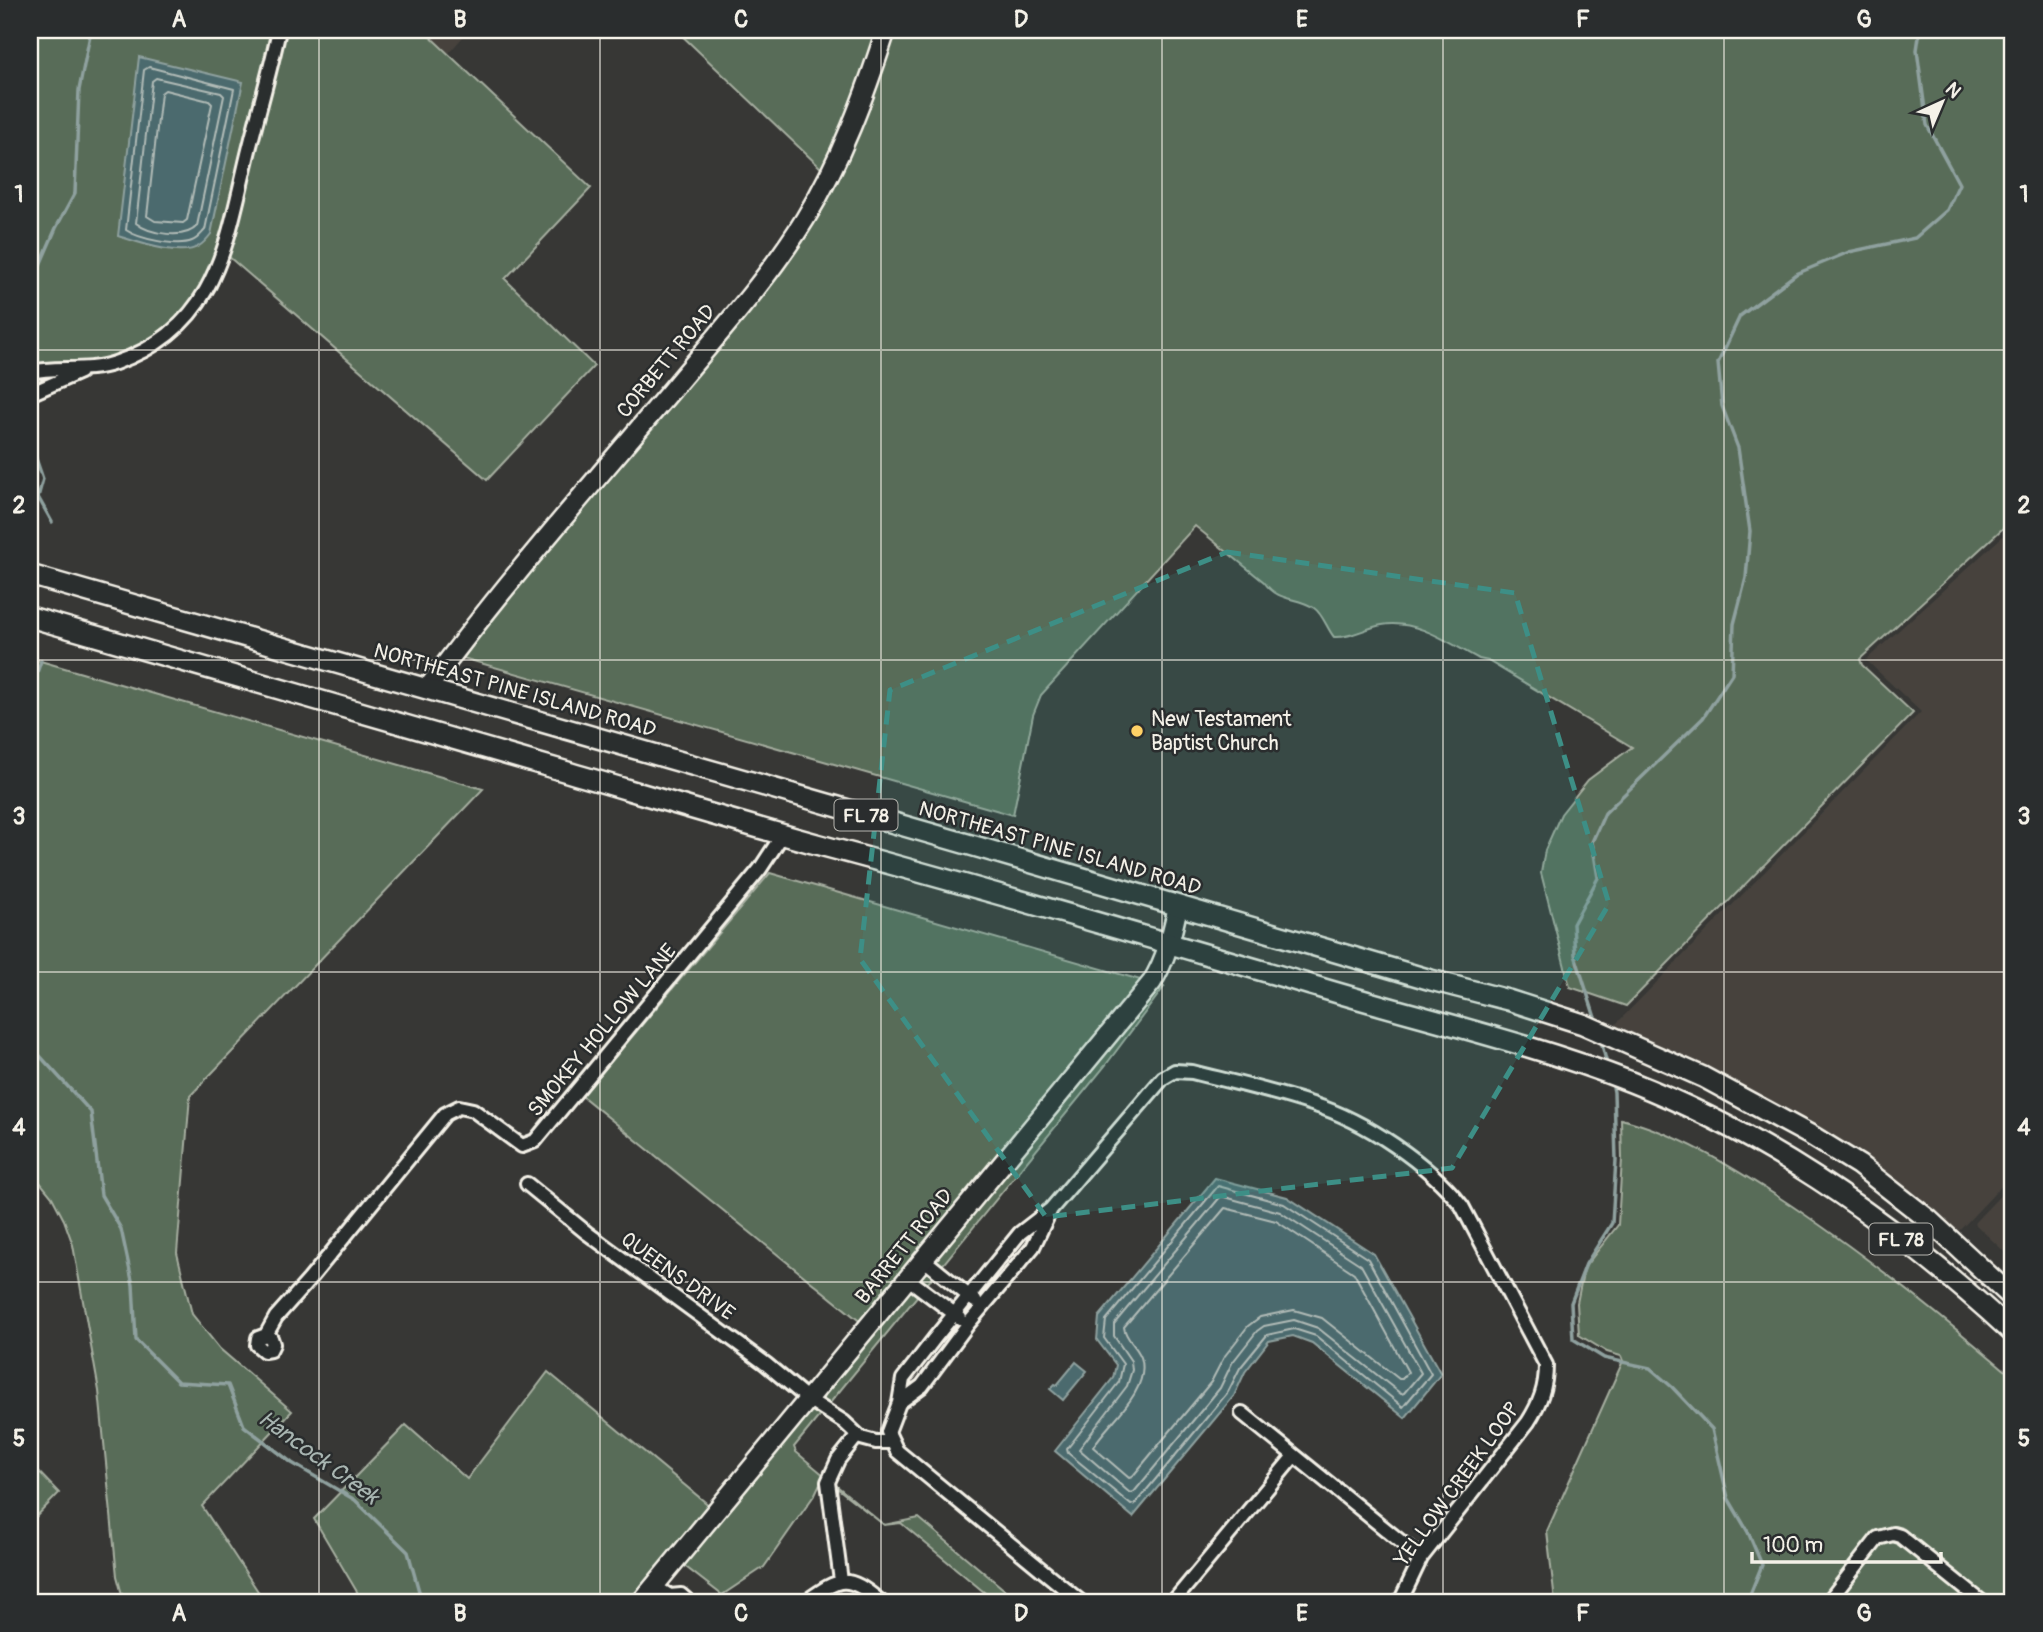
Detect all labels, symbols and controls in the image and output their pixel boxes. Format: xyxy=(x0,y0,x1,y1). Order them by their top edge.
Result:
text: A xyxy=(172,5,187,34)
text: B xyxy=(453,5,467,34)
text: C xyxy=(734,5,748,34)
text: D xyxy=(1014,5,1028,34)
text: E xyxy=(1296,5,1308,34)
text: F xyxy=(1576,5,1590,34)
text: G xyxy=(1856,5,1872,34)
north arrow xyxy=(1906,66,1976,136)
text: N xyxy=(1940,77,1966,104)
text: 1 xyxy=(15,180,24,209)
text: 1 xyxy=(2020,180,2029,209)
street label: CORBETT ROAD xyxy=(611,299,722,424)
text: 2 xyxy=(13,491,26,520)
text: 2 xyxy=(2018,491,2031,520)
street label: NORTHEAST PINE ISLAND ROAD xyxy=(370,637,659,744)
place label: New Testament Baptist Church xyxy=(1151,706,1292,757)
marker: New Testament Baptist Church xyxy=(1129,723,1145,739)
street label: NORTHEAST PINE ISLAND ROAD xyxy=(915,795,1204,902)
road number: FL 78 xyxy=(834,800,898,830)
text: 3 xyxy=(13,802,25,831)
text: 3 xyxy=(2018,802,2030,831)
street label: SMOKEY HOLLOW LANE xyxy=(522,938,683,1122)
text: 4 xyxy=(12,1113,26,1142)
text: 4 xyxy=(2017,1113,2031,1142)
street label: BARRETT ROAD xyxy=(850,1183,959,1310)
road number: FL 78 xyxy=(1870,1224,1932,1254)
street label: QUEENS DRIVE xyxy=(615,1226,740,1327)
street label: YELLOW CREEK LOOP xyxy=(1388,1397,1526,1573)
water label: Hancock Creek xyxy=(253,1404,387,1512)
text: 5 xyxy=(13,1424,25,1453)
text: 5 xyxy=(2018,1424,2030,1453)
scale bar xyxy=(1752,1520,1941,1564)
text: 100 m xyxy=(1763,1532,1823,1559)
text: A xyxy=(172,1599,187,1628)
text: B xyxy=(453,1599,467,1628)
text: C xyxy=(734,1599,748,1628)
text: D xyxy=(1014,1599,1028,1628)
text: E xyxy=(1296,1599,1308,1628)
text: F xyxy=(1576,1599,1590,1628)
text: G xyxy=(1856,1599,1872,1628)

